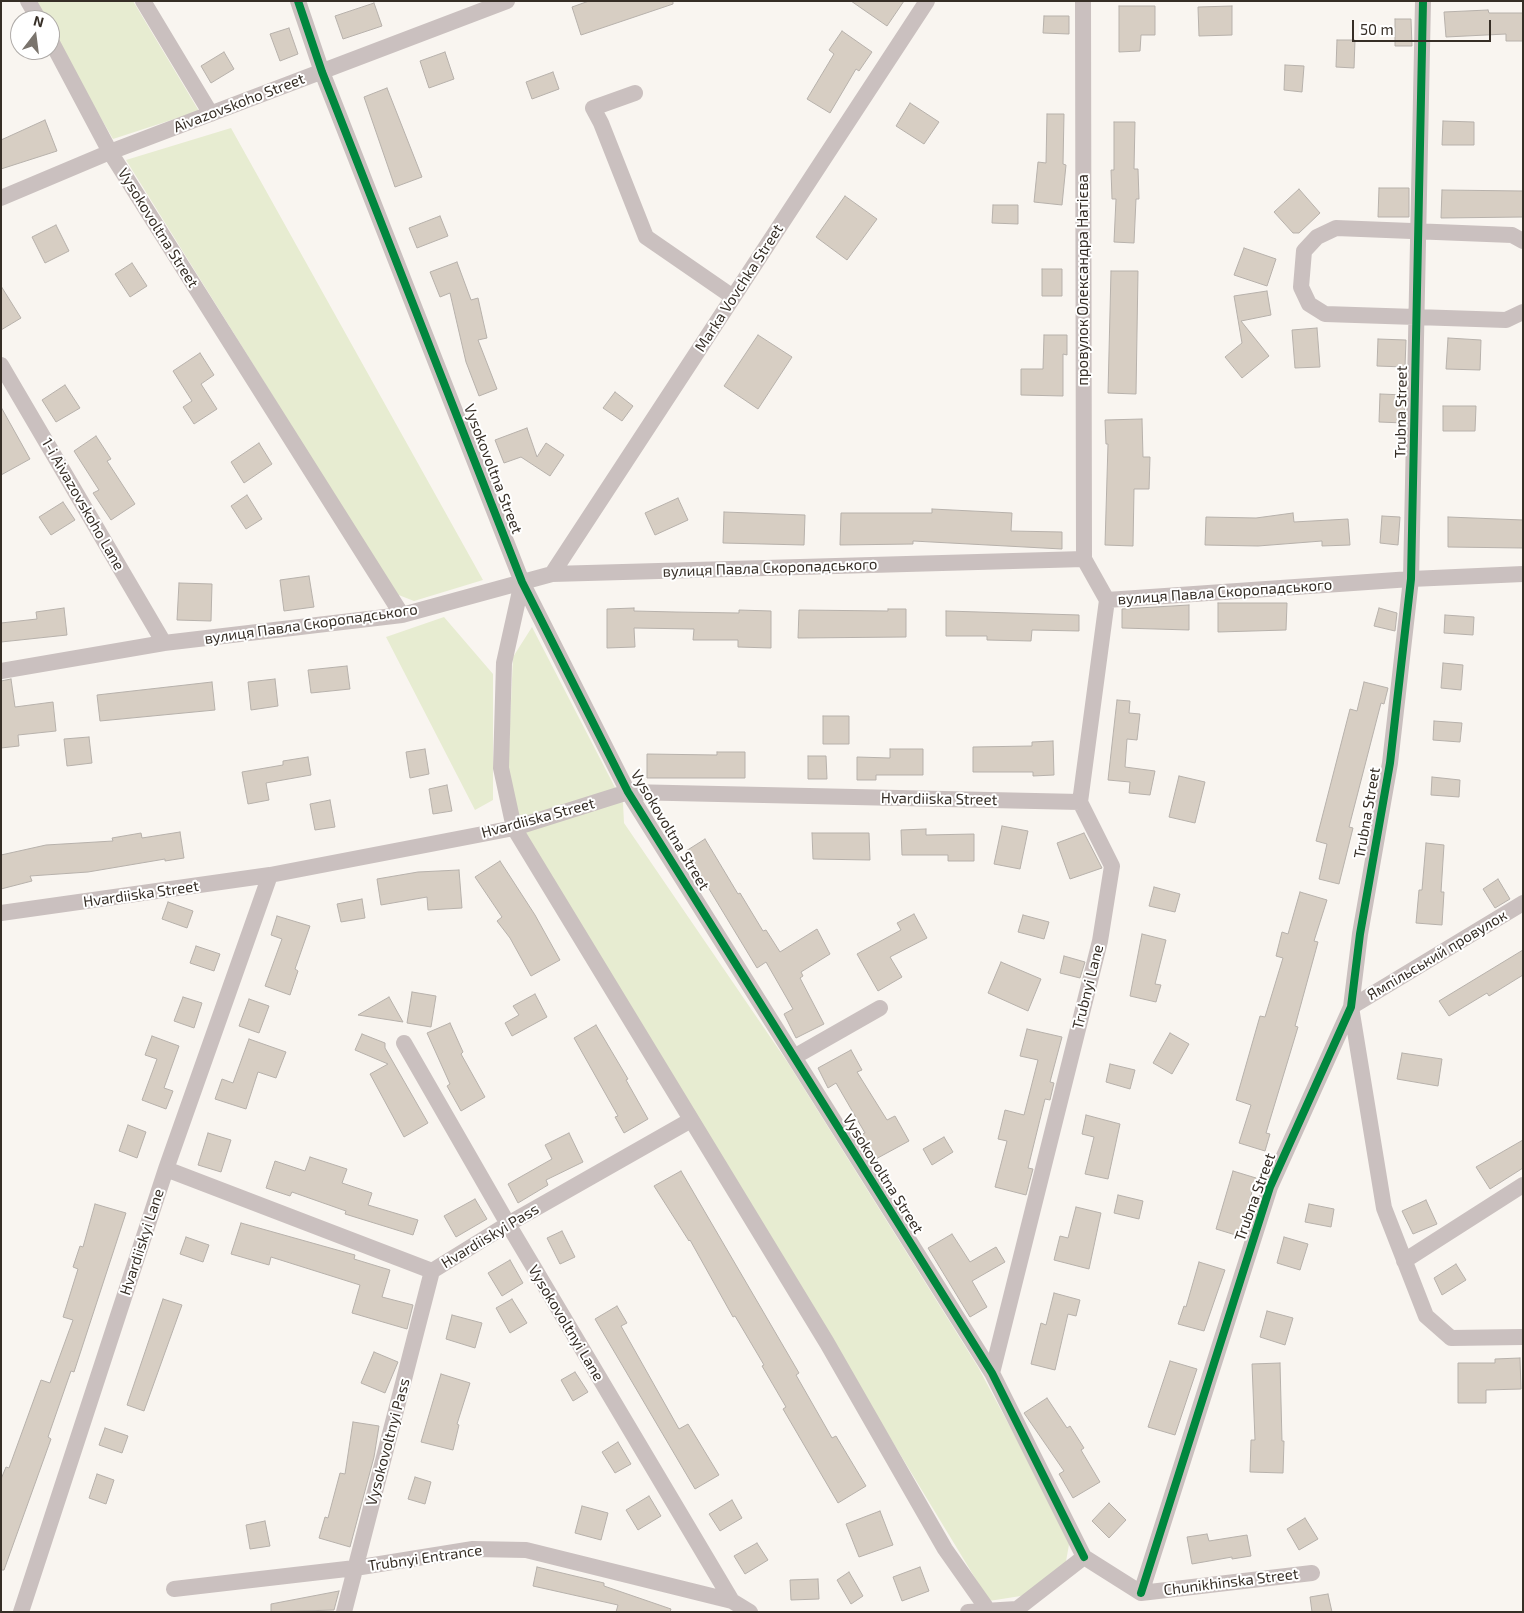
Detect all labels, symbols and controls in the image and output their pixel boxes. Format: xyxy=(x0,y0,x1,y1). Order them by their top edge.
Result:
north arrow xyxy=(10,10,60,60)
scale bar xyxy=(1354,10,1493,42)
text: N xyxy=(32,11,46,31)
text: 50 m xyxy=(1360,20,1394,38)
street label: Aivazovskoho Street xyxy=(171,70,307,136)
street label: Vysokovoltna Street xyxy=(114,165,202,291)
street label: провулок Олександра Натієва xyxy=(1074,174,1092,386)
street label: Marka Vovchka Street xyxy=(691,221,787,355)
street label: Trubna Street xyxy=(1391,366,1411,458)
street label: Vysokovoltna Street xyxy=(460,402,526,536)
street label: 1-i Aivazovskoho Lane xyxy=(38,435,128,573)
street label: вулиця Павла Скоропадського xyxy=(662,555,878,581)
street label: вулиця Павла Скоропадського xyxy=(1117,576,1333,608)
street label: вулиця Павла Скоропадського xyxy=(203,600,419,648)
street label: Vysokovoltna Street xyxy=(627,766,713,894)
street label: Trubna Street xyxy=(1350,766,1384,860)
street label: Hvardiiska Street xyxy=(881,789,997,809)
street label: Hvardiiska Street xyxy=(479,794,597,842)
street label: Hvardiiska Street xyxy=(82,877,200,911)
street label: Ямпільський провулок xyxy=(1364,906,1510,1004)
street label: Trubnyi Lane xyxy=(1069,943,1107,1031)
street label: Vysokovoltna Street xyxy=(839,1111,927,1237)
street label: Trubna Street xyxy=(1231,1151,1279,1243)
street label: Hvardiiskyi Lane xyxy=(116,1186,168,1298)
street label: Hvardiiskyi Pass xyxy=(438,1200,542,1272)
street label: Vysokovoltnyi Lane xyxy=(524,1262,608,1384)
street label: Vysokovoltnyi Pass xyxy=(362,1376,414,1508)
street label: Trubnyi Entrance xyxy=(367,1541,483,1575)
street label: Chunikhinska Street xyxy=(1163,1565,1299,1599)

